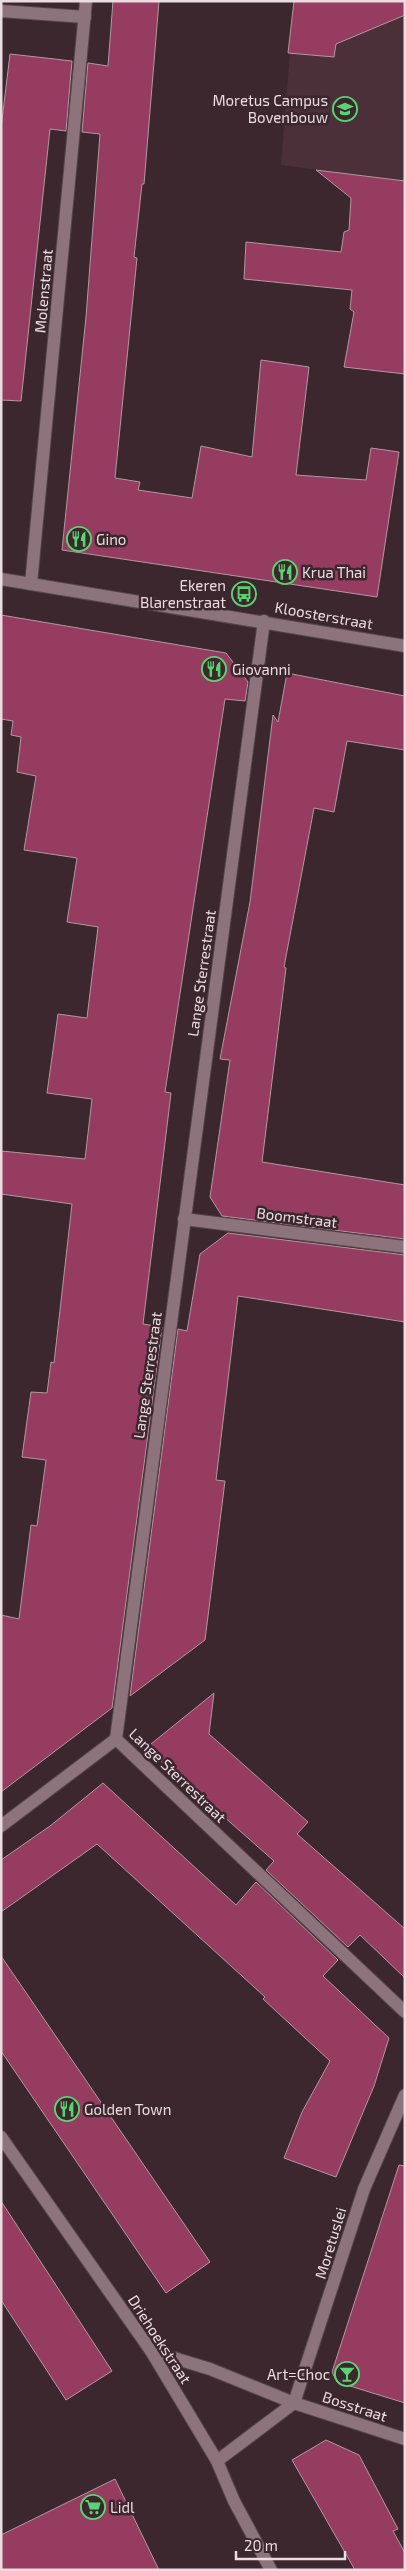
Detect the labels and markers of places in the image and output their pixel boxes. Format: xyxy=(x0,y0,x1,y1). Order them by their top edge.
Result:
place label: Moretus Campus Bovenbouw xyxy=(212,91,328,126)
school or university icon: Moretus Campus Bovenbouw xyxy=(332,96,358,122)
restaurant icon: Gino xyxy=(66,526,92,552)
place label: Gino xyxy=(96,530,126,548)
restaurant icon: Krua Thai xyxy=(272,559,298,585)
place label: Krua Thai xyxy=(302,563,366,581)
place label: Ekeren Blarenstraat xyxy=(140,576,226,611)
bus stop icon: Ekeren Blarenstraat xyxy=(231,581,257,607)
restaurant icon: Giovanni xyxy=(201,656,227,682)
place label: Giovanni xyxy=(232,660,291,678)
restaurant icon: Golden Town xyxy=(54,2096,80,2122)
place label: Golden Town xyxy=(84,2100,171,2118)
bar icon: Art=Choc xyxy=(334,2361,360,2387)
place label: Art=Choc xyxy=(267,2365,330,2383)
supermarket icon: Lidl xyxy=(80,2494,106,2520)
place label: Lidl xyxy=(110,2498,135,2516)

